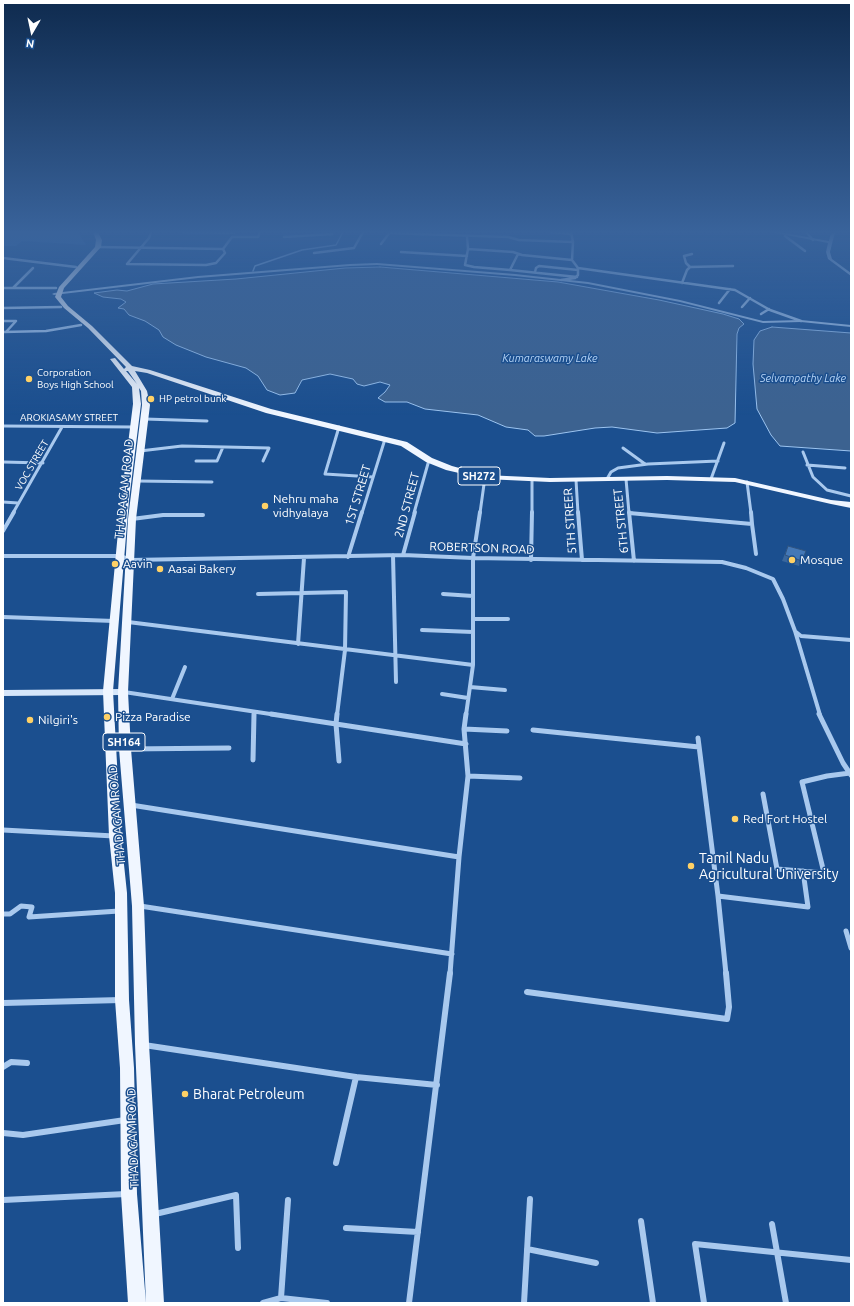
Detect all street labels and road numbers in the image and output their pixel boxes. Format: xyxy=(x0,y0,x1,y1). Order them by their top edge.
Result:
street label: AROKIASAMY STREET xyxy=(20,412,118,424)
street label: VOC STREET xyxy=(13,438,51,492)
street label: THADAGAM ROAD xyxy=(112,438,136,540)
street label: 1ST STREET xyxy=(342,463,374,527)
road number: SH272 xyxy=(458,467,500,485)
street label: 2ND STREET xyxy=(391,471,423,539)
street label: 5TH STREER xyxy=(561,488,579,554)
street label: 6TH STREET xyxy=(610,488,632,554)
street label: ROBERTSON ROAD xyxy=(429,539,535,557)
road number: SH164 xyxy=(103,733,145,751)
street label: THADAGAM ROAD xyxy=(105,764,129,866)
street label: THADAGAM ROAD xyxy=(124,1087,142,1189)

